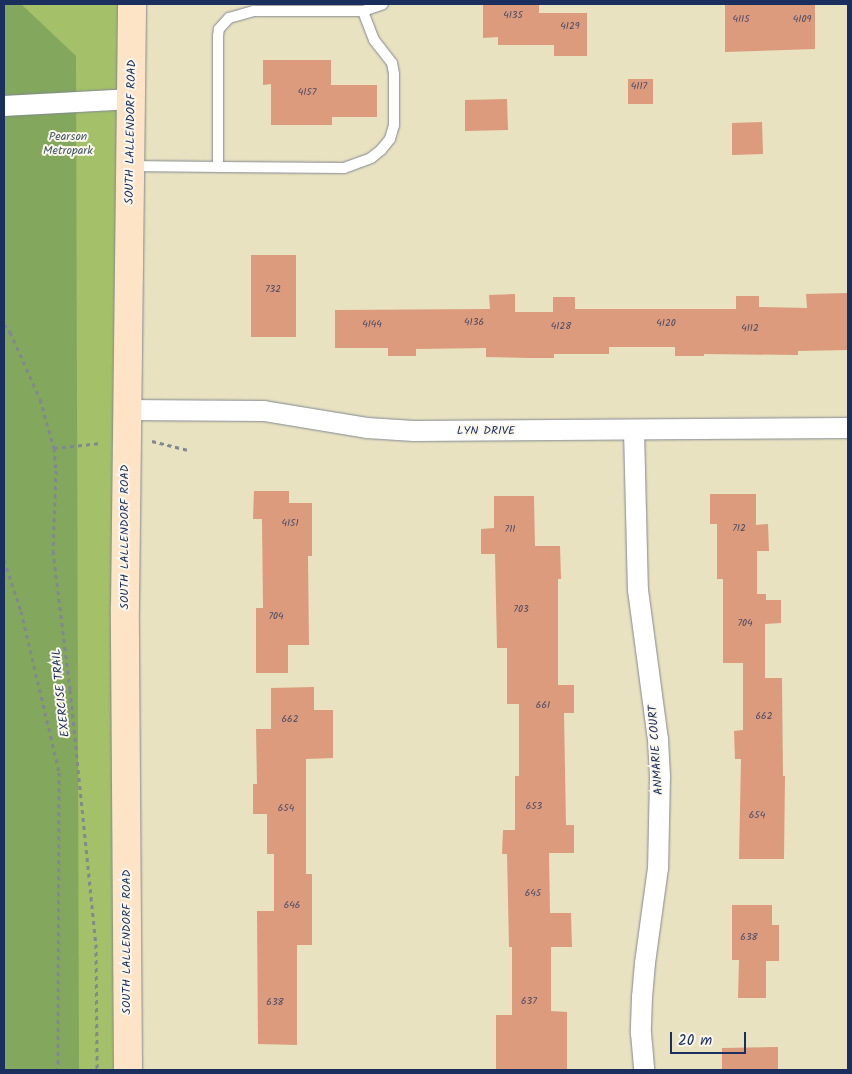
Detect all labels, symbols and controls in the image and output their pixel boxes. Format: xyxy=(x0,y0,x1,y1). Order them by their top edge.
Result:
house number: 4135 xyxy=(503,10,523,22)
house number: 4115 xyxy=(732,14,750,26)
house number: 4109 xyxy=(793,14,811,26)
house number: 4129 xyxy=(560,21,580,33)
street label: SOUTH LALLENDORF ROAD xyxy=(123,59,139,205)
house number: 4117 xyxy=(631,81,647,93)
house number: 4157 xyxy=(298,87,316,99)
park label: Pearson Metropark xyxy=(43,130,93,158)
house number: 732 xyxy=(265,284,281,296)
house number: 4136 xyxy=(464,317,484,329)
house number: 4120 xyxy=(656,318,676,330)
house number: 4144 xyxy=(362,319,382,331)
house number: 4128 xyxy=(551,321,571,333)
house number: 4112 xyxy=(741,323,759,335)
street label: LYN DRIVE xyxy=(457,424,515,438)
street label: SOUTH LALLENDORF ROAD xyxy=(118,465,132,609)
house number: 4151 xyxy=(281,518,299,530)
house number: 712 xyxy=(732,523,746,535)
house number: 711 xyxy=(505,524,515,536)
house number: 703 xyxy=(513,604,529,616)
house number: 704 xyxy=(268,611,284,623)
house number: 704 xyxy=(737,618,753,630)
street label: EXERCISE TRAIL xyxy=(49,648,73,738)
house number: 661 xyxy=(536,700,550,712)
street label: ANMARIE COURT xyxy=(646,705,666,795)
house number: 662 xyxy=(756,711,772,723)
house number: 662 xyxy=(282,714,298,726)
house number: 653 xyxy=(526,801,542,813)
house number: 654 xyxy=(278,803,294,815)
house number: 654 xyxy=(749,810,765,822)
street label: SOUTH LALLENDORF ROAD xyxy=(120,870,134,1014)
house number: 645 xyxy=(525,888,541,900)
house number: 646 xyxy=(284,900,300,912)
house number: 638 xyxy=(740,932,758,944)
house number: 637 xyxy=(521,996,537,1008)
house number: 638 xyxy=(266,997,284,1009)
scale bar xyxy=(672,1022,748,1054)
text: 20 m xyxy=(678,1029,712,1053)

